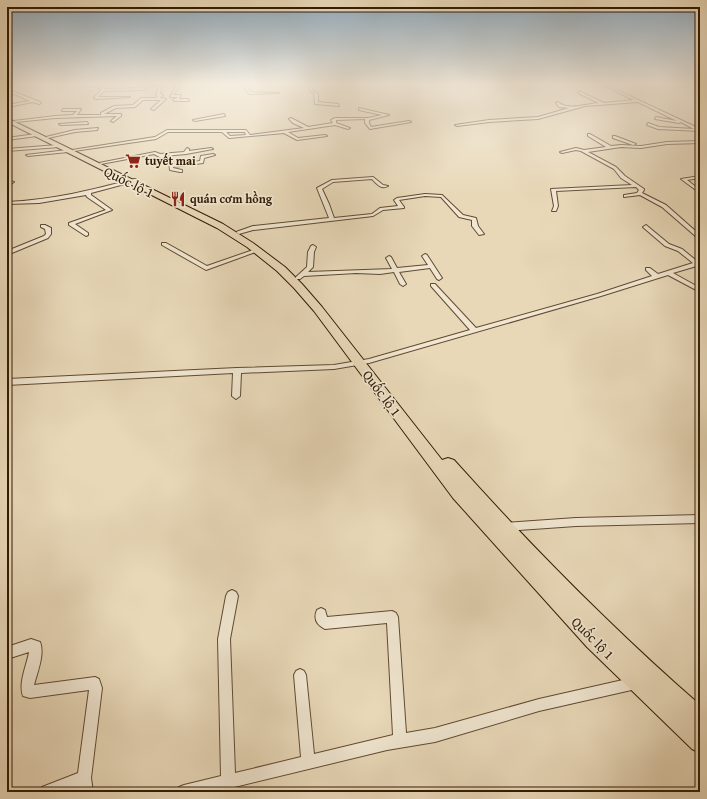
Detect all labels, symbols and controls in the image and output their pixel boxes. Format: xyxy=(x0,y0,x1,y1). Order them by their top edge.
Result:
supermarket icon: tuyết mai xyxy=(124,152,142,170)
place label: tuyết mai xyxy=(145,152,196,169)
street label: Quốc lộ 1 xyxy=(101,161,157,203)
restaurant icon: quán cơm hồng xyxy=(169,190,187,208)
place label: quán cơm hồng xyxy=(190,190,273,207)
street label: Quốc lộ 1 xyxy=(358,366,406,420)
street label: Quốc lộ 1 xyxy=(567,612,619,664)

